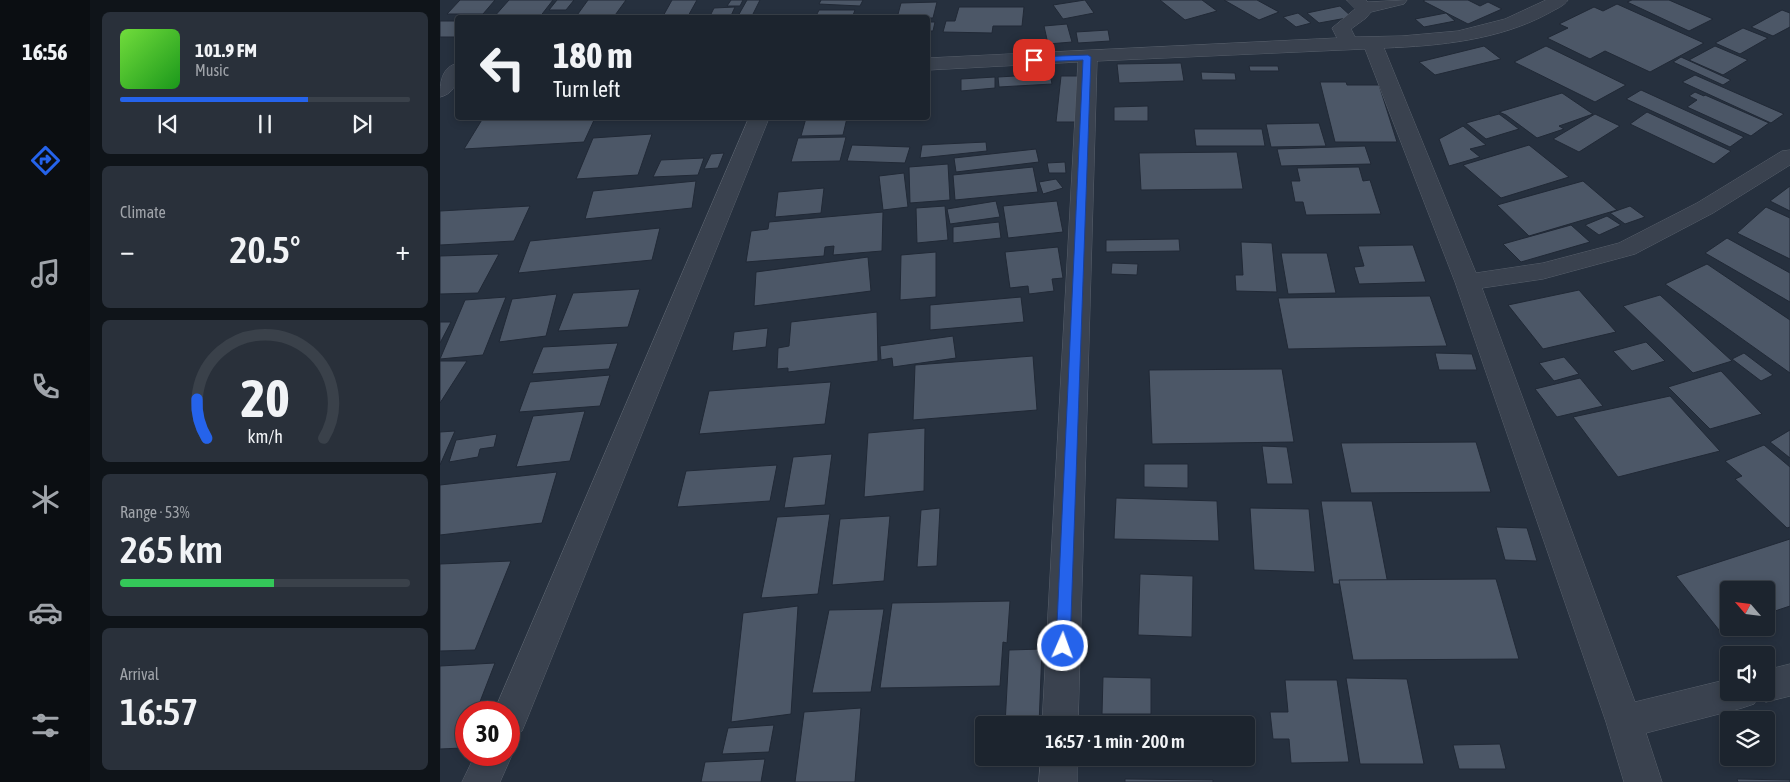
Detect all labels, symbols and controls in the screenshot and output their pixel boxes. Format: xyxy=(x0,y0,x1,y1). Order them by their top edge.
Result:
icon: left xyxy=(470,35,535,100)
text: 180 m xyxy=(553,35,632,75)
text: 16:56 xyxy=(22,39,68,65)
text: 101.9 FM xyxy=(195,39,257,61)
pin xyxy=(1013,39,1055,81)
icon: arrive xyxy=(1020,46,1048,74)
text: Music xyxy=(195,61,229,79)
text: Turn left xyxy=(553,76,620,102)
icon: previous xyxy=(154,110,182,138)
icon: pause xyxy=(251,110,279,138)
icon: next xyxy=(348,110,376,138)
icon: directions xyxy=(28,143,63,178)
text: Climate xyxy=(120,203,166,221)
text: 20.5° xyxy=(230,228,300,271)
text: − xyxy=(120,234,135,266)
text: + xyxy=(395,234,410,266)
icon: music xyxy=(28,256,63,291)
text: 20 xyxy=(241,368,289,428)
icon: phone xyxy=(28,369,63,404)
text: km/h xyxy=(247,426,283,447)
icon: climate xyxy=(28,482,63,517)
text: Range · 53% xyxy=(120,503,190,521)
text: 265 km xyxy=(120,528,223,571)
north arrow xyxy=(1720,581,1775,636)
map controls xyxy=(1720,581,1775,766)
icon: car xyxy=(28,595,63,630)
position arrow xyxy=(1036,619,1088,671)
button: sound xyxy=(1720,646,1775,701)
text: Arrival xyxy=(120,665,159,683)
text: 16:57 xyxy=(120,690,198,733)
speed limit sign: 30 xyxy=(455,701,520,766)
icon: filters xyxy=(28,708,63,743)
button: layers xyxy=(1720,711,1775,766)
text: 16:57 · 1 min · 200 m xyxy=(1045,730,1185,752)

